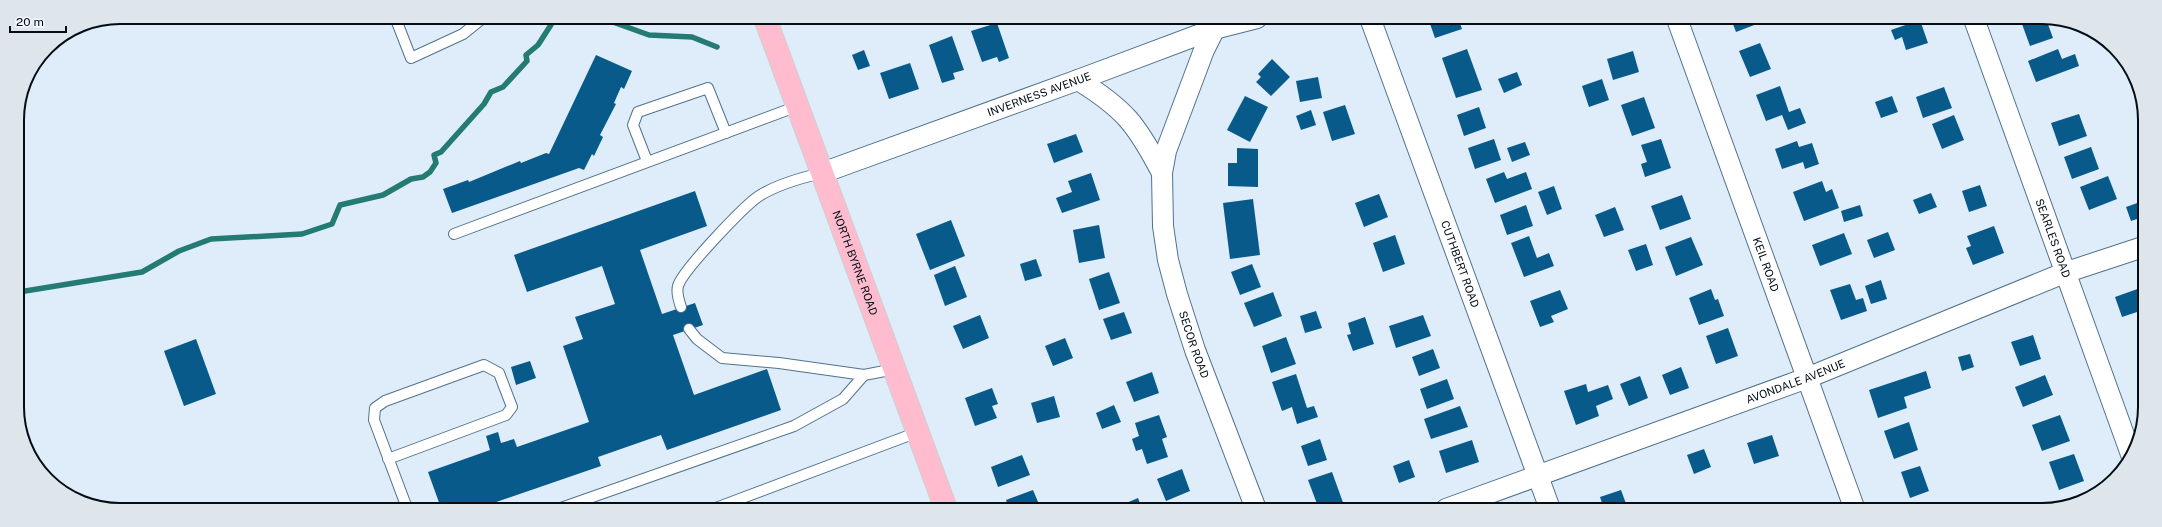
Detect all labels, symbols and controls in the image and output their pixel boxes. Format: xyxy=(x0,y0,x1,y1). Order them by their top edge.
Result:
scale bar xyxy=(10,8,66,34)
text: 20 m xyxy=(16,15,44,29)
street label: INVERNESS AVENUE xyxy=(986,70,1093,118)
street label: SEARLES ROAD xyxy=(2033,197,2073,280)
street label: NORTH BYRNE ROAD xyxy=(830,209,880,317)
street label: CUTHBERT ROAD xyxy=(1439,219,1482,309)
street label: KEIL ROAD xyxy=(1751,235,1781,294)
street label: SECOR ROAD xyxy=(1177,309,1211,380)
street label: AVONDALE AVENUE xyxy=(1744,357,1847,406)

